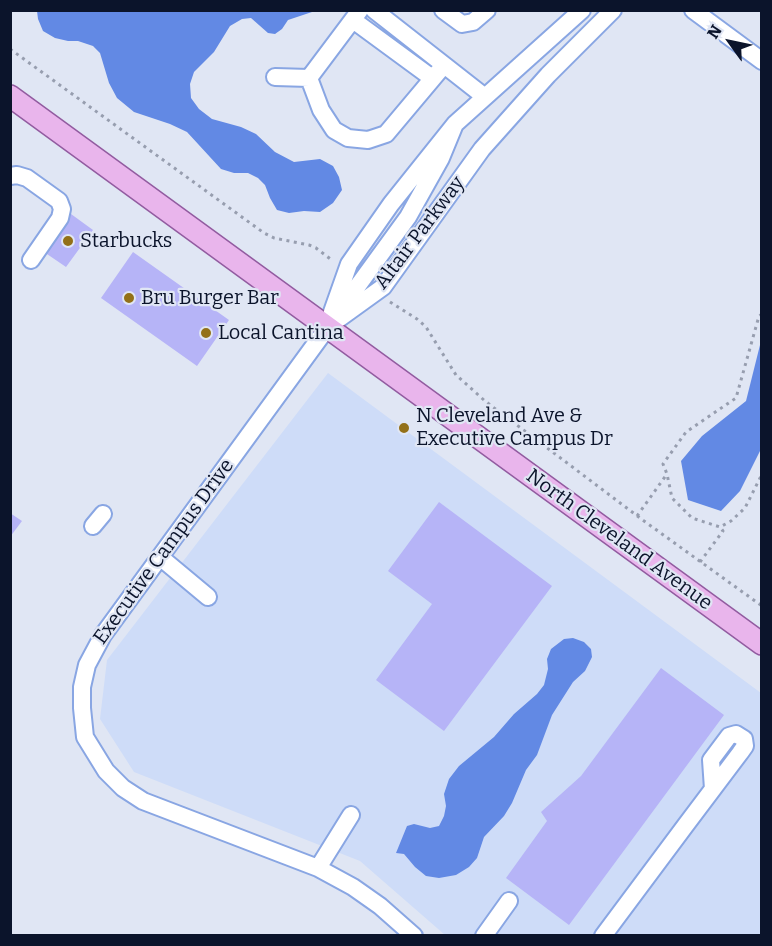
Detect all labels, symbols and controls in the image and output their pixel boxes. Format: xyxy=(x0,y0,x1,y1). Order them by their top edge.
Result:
north arrow xyxy=(700,12,760,72)
text: N xyxy=(703,22,726,42)
street label: Altair Parkway xyxy=(370,172,470,294)
place label: Starbucks xyxy=(80,229,172,253)
marker: Starbucks xyxy=(61,234,75,248)
place label: Bru Burger Bar xyxy=(141,286,279,310)
marker: Bru Burger Bar xyxy=(122,291,136,305)
place label: Local Cantina xyxy=(218,321,344,345)
marker: Local Cantina xyxy=(199,326,213,340)
place label: N Cleveland Ave & Executive Campus Dr xyxy=(416,404,613,451)
marker: N Cleveland Ave & Executive Campus Dr xyxy=(397,421,411,435)
street label: Executive Campus Drive xyxy=(89,455,239,649)
street label: North Cleveland Avenue xyxy=(521,464,717,616)

